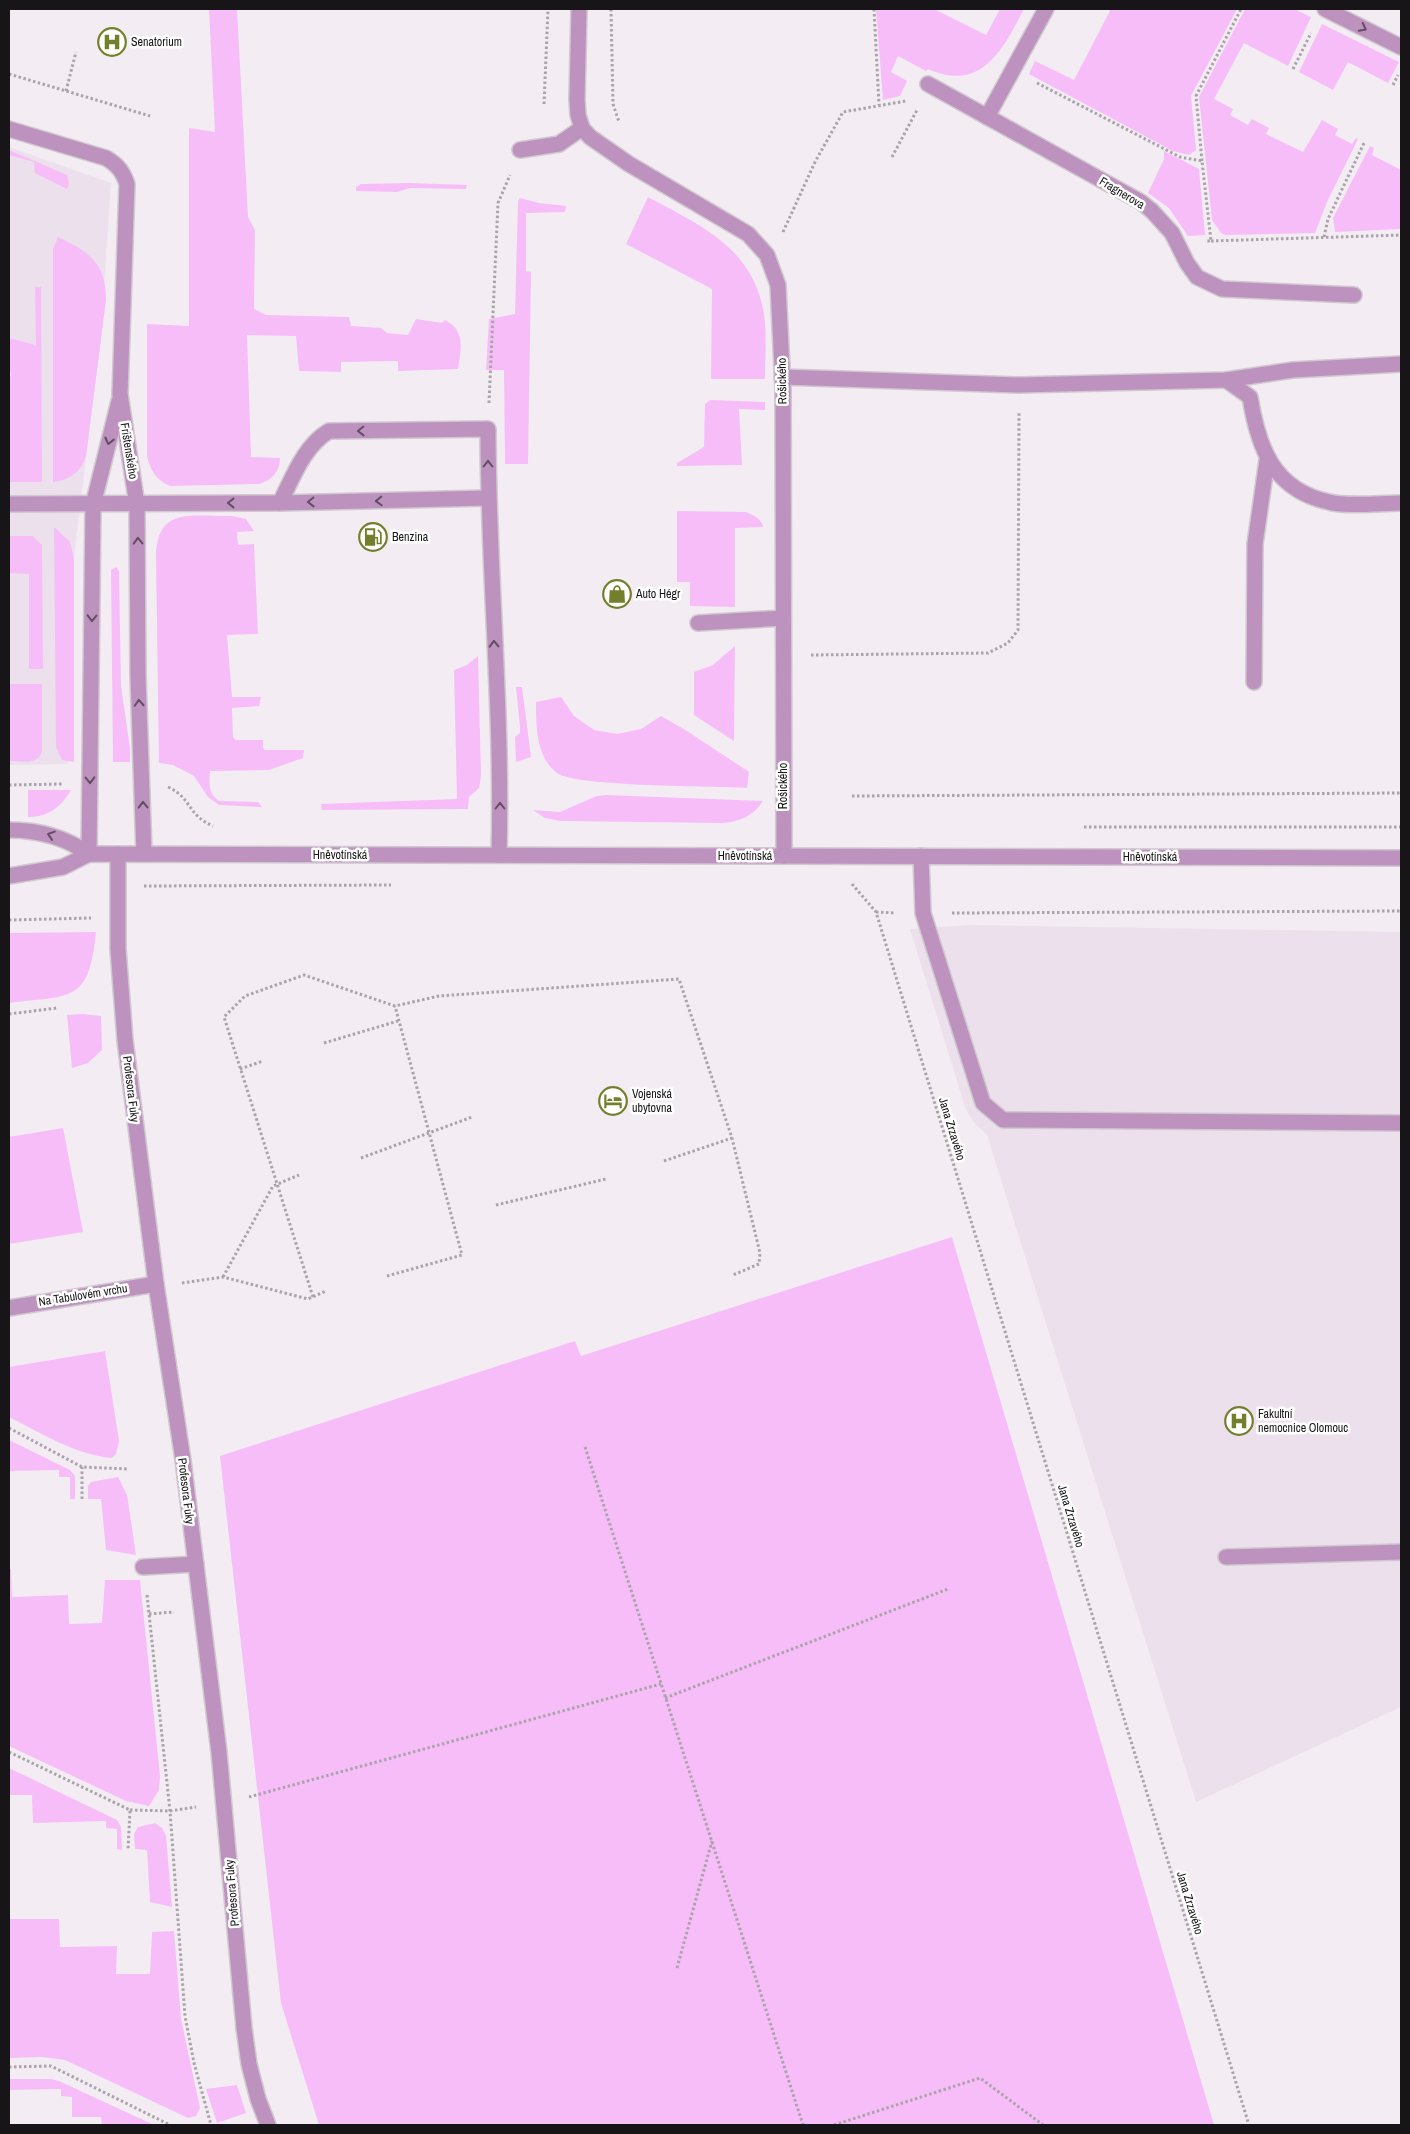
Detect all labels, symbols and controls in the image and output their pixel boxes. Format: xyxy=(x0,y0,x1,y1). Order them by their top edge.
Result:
one-way arrow xyxy=(1358,22,1367,32)
hospital icon: Senatorium xyxy=(97,27,127,57)
place label: Senatorium xyxy=(131,34,182,50)
street label: Fragnerova xyxy=(1096,173,1148,213)
street label: Rošického xyxy=(774,358,790,404)
street label: Frištenského xyxy=(117,422,141,480)
one-way arrow xyxy=(357,426,364,436)
one-way arrow xyxy=(104,437,115,446)
one-way arrow xyxy=(483,460,493,468)
one-way arrow xyxy=(375,495,383,506)
one-way arrow xyxy=(306,497,314,508)
one-way arrow xyxy=(227,498,235,508)
fuel station icon: Benzina xyxy=(358,522,388,552)
place label: Benzina xyxy=(392,529,429,545)
one-way arrow xyxy=(133,537,143,544)
shop icon: Auto Hégr xyxy=(602,579,632,609)
place label: Auto Hégr xyxy=(635,586,681,602)
one-way arrow xyxy=(87,614,97,622)
one-way arrow xyxy=(489,640,499,648)
one-way arrow xyxy=(134,699,145,707)
street label: Rošického xyxy=(775,763,791,809)
one-way arrow xyxy=(85,776,95,784)
one-way arrow xyxy=(138,801,148,809)
one-way arrow xyxy=(495,802,505,810)
one-way arrow xyxy=(47,831,56,841)
street label: Hněvotínská xyxy=(313,847,368,863)
street label: Hněvotínská xyxy=(718,848,773,864)
street label: Hněvotínská xyxy=(1123,849,1178,865)
street label: Profesora Fuky xyxy=(119,1055,143,1123)
hotel icon: Vojenská ubytovna xyxy=(598,1086,628,1116)
place label: Vojenská ubytovna xyxy=(632,1086,672,1116)
street label: Jana Zrzavého xyxy=(935,1096,969,1162)
street label: Na Tabulovém vrchu xyxy=(37,1280,129,1310)
hospital icon: Fakultní nemocnice Olomouc xyxy=(1224,1406,1254,1436)
place label: Fakultní nemocnice Olomouc xyxy=(1258,1406,1348,1436)
street label: Profesora Fuky xyxy=(174,1457,198,1525)
street label: Jana Zrzavého xyxy=(1054,1483,1088,1549)
street label: Profesora Fuky xyxy=(221,1859,243,1927)
street label: Jana Zrzavého xyxy=(1173,1870,1207,1936)

